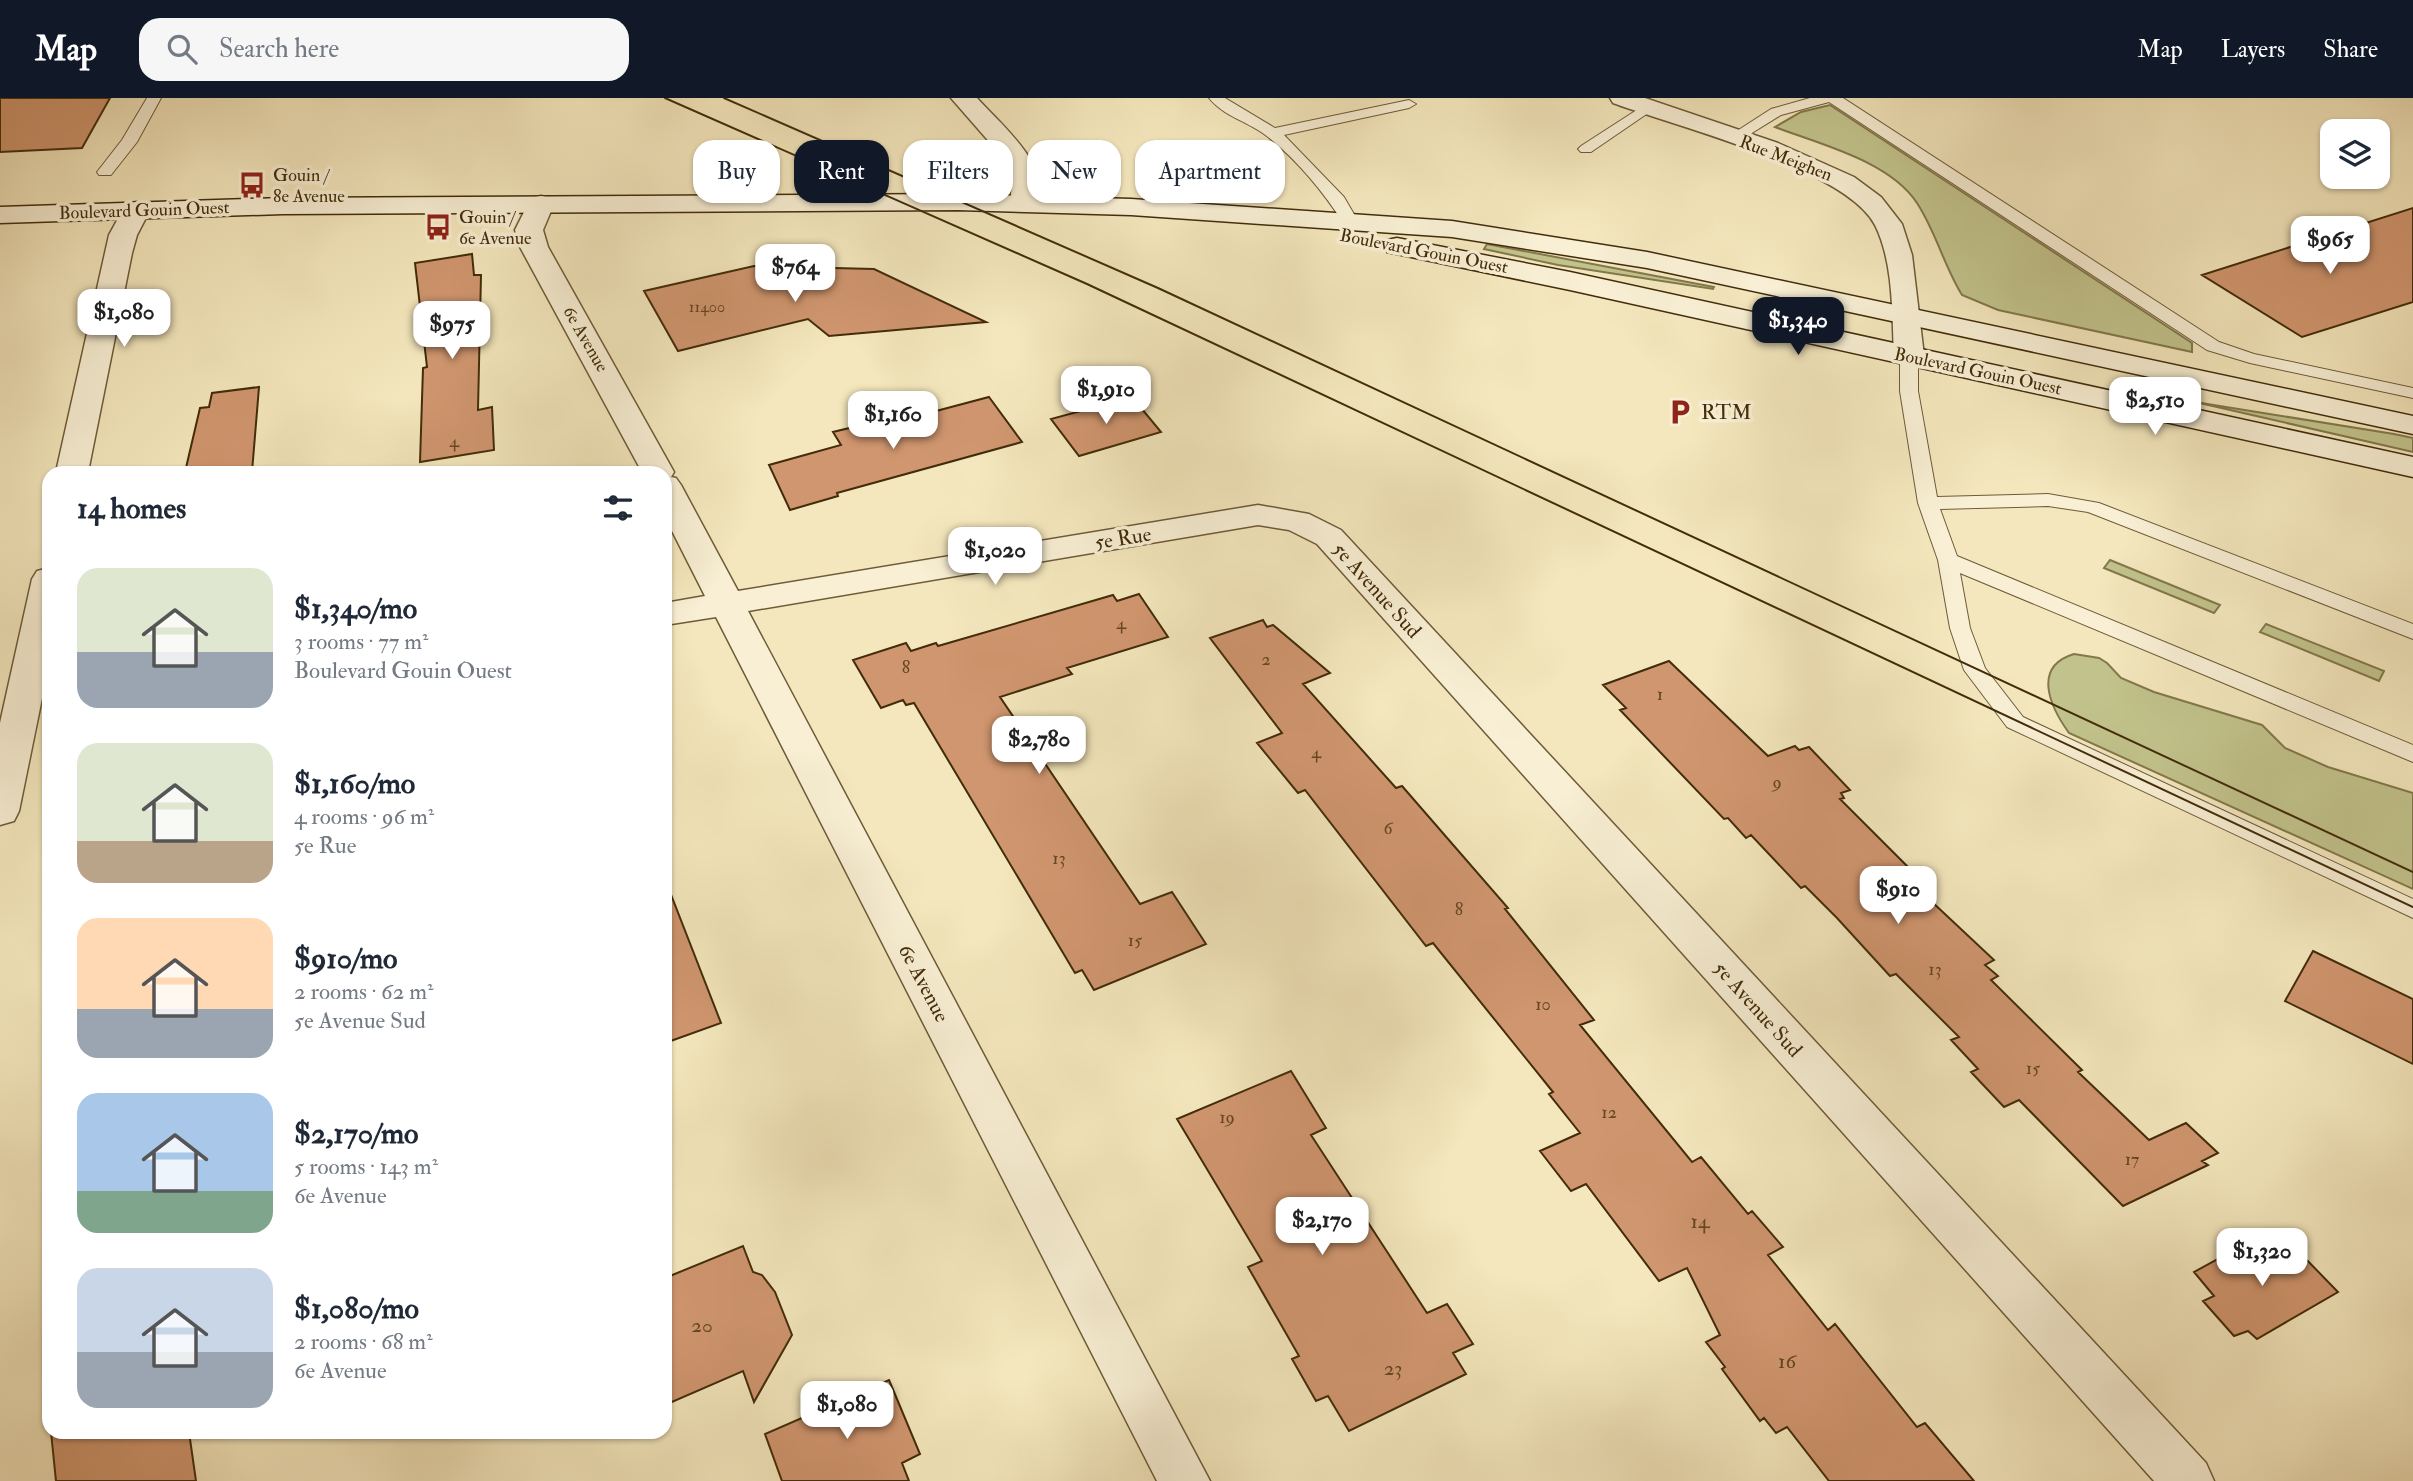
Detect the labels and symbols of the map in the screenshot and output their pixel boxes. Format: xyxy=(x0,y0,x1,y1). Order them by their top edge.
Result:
street label: Rue Meighen xyxy=(1736,130,1836,187)
place label: Gouin / 8e Avenue xyxy=(273,164,345,208)
bus stop icon: Gouin / 8e Avenue xyxy=(237,170,267,200)
street label: Boulevard Gouin Ouest xyxy=(58,196,230,225)
place label: Gouin / 6e Avenue xyxy=(459,206,532,250)
bus stop icon: Gouin / 6e Avenue xyxy=(423,212,453,242)
pin: $965 xyxy=(2289,216,2371,276)
street label: Boulevard Gouin Ouest xyxy=(1338,224,1510,279)
pin: $764 xyxy=(754,244,836,304)
pin: $1,080 xyxy=(67,289,181,349)
house number: 11400 xyxy=(689,297,725,317)
pin: $1,340 xyxy=(1741,298,1855,357)
pin: $975 xyxy=(411,302,493,361)
street label: 6e Avenue xyxy=(557,302,614,377)
street label: Boulevard Gouin Ouest xyxy=(1892,343,2064,401)
pin: $1,910 xyxy=(1049,366,1163,426)
pin: $2,510 xyxy=(2098,378,2212,437)
pin: $1,160 xyxy=(836,392,950,451)
parking icon: RTM xyxy=(1665,397,1695,427)
place label: RTM xyxy=(1701,399,1752,426)
house number: 4 xyxy=(449,430,460,453)
street label: 5e Rue xyxy=(1093,521,1154,556)
pin: $1,020 xyxy=(938,528,1052,587)
street label: 5e Avenue Sud xyxy=(1326,537,1427,645)
house number: 4 xyxy=(1116,612,1127,635)
house number: 2 xyxy=(1261,648,1271,671)
house number: 8 xyxy=(902,656,910,679)
house number: 1 xyxy=(1657,683,1663,706)
pin: $2,780 xyxy=(982,716,1096,776)
house number: 4 xyxy=(1311,741,1322,764)
house number: 9 xyxy=(1770,771,1782,794)
house number: 6 xyxy=(1383,817,1393,840)
house number: 13 xyxy=(1052,847,1066,870)
pin: $910 xyxy=(1857,866,1939,926)
house number: 8 xyxy=(1455,898,1463,921)
house number: 15 xyxy=(1128,929,1142,952)
street label: 6e Avenue xyxy=(892,940,955,1027)
street label: 5e Avenue Sud xyxy=(1707,956,1808,1064)
house number: 13 xyxy=(1928,958,1942,981)
house number: 10 xyxy=(1535,993,1551,1016)
house number: 15 xyxy=(2026,1057,2040,1080)
house number: 12 xyxy=(1601,1101,1617,1124)
house number: 19 xyxy=(1219,1106,1235,1129)
house number: 17 xyxy=(2125,1148,2139,1171)
pin: $2,170 xyxy=(1265,1198,1379,1257)
house number: 14 xyxy=(1691,1208,1711,1235)
pin: $1,320 xyxy=(2205,1228,2319,1288)
house number: 20 xyxy=(691,1312,713,1339)
house number: 16 xyxy=(1778,1348,1797,1375)
house number: 23 xyxy=(1384,1355,1402,1382)
pin: $1,080 xyxy=(790,1382,904,1441)

